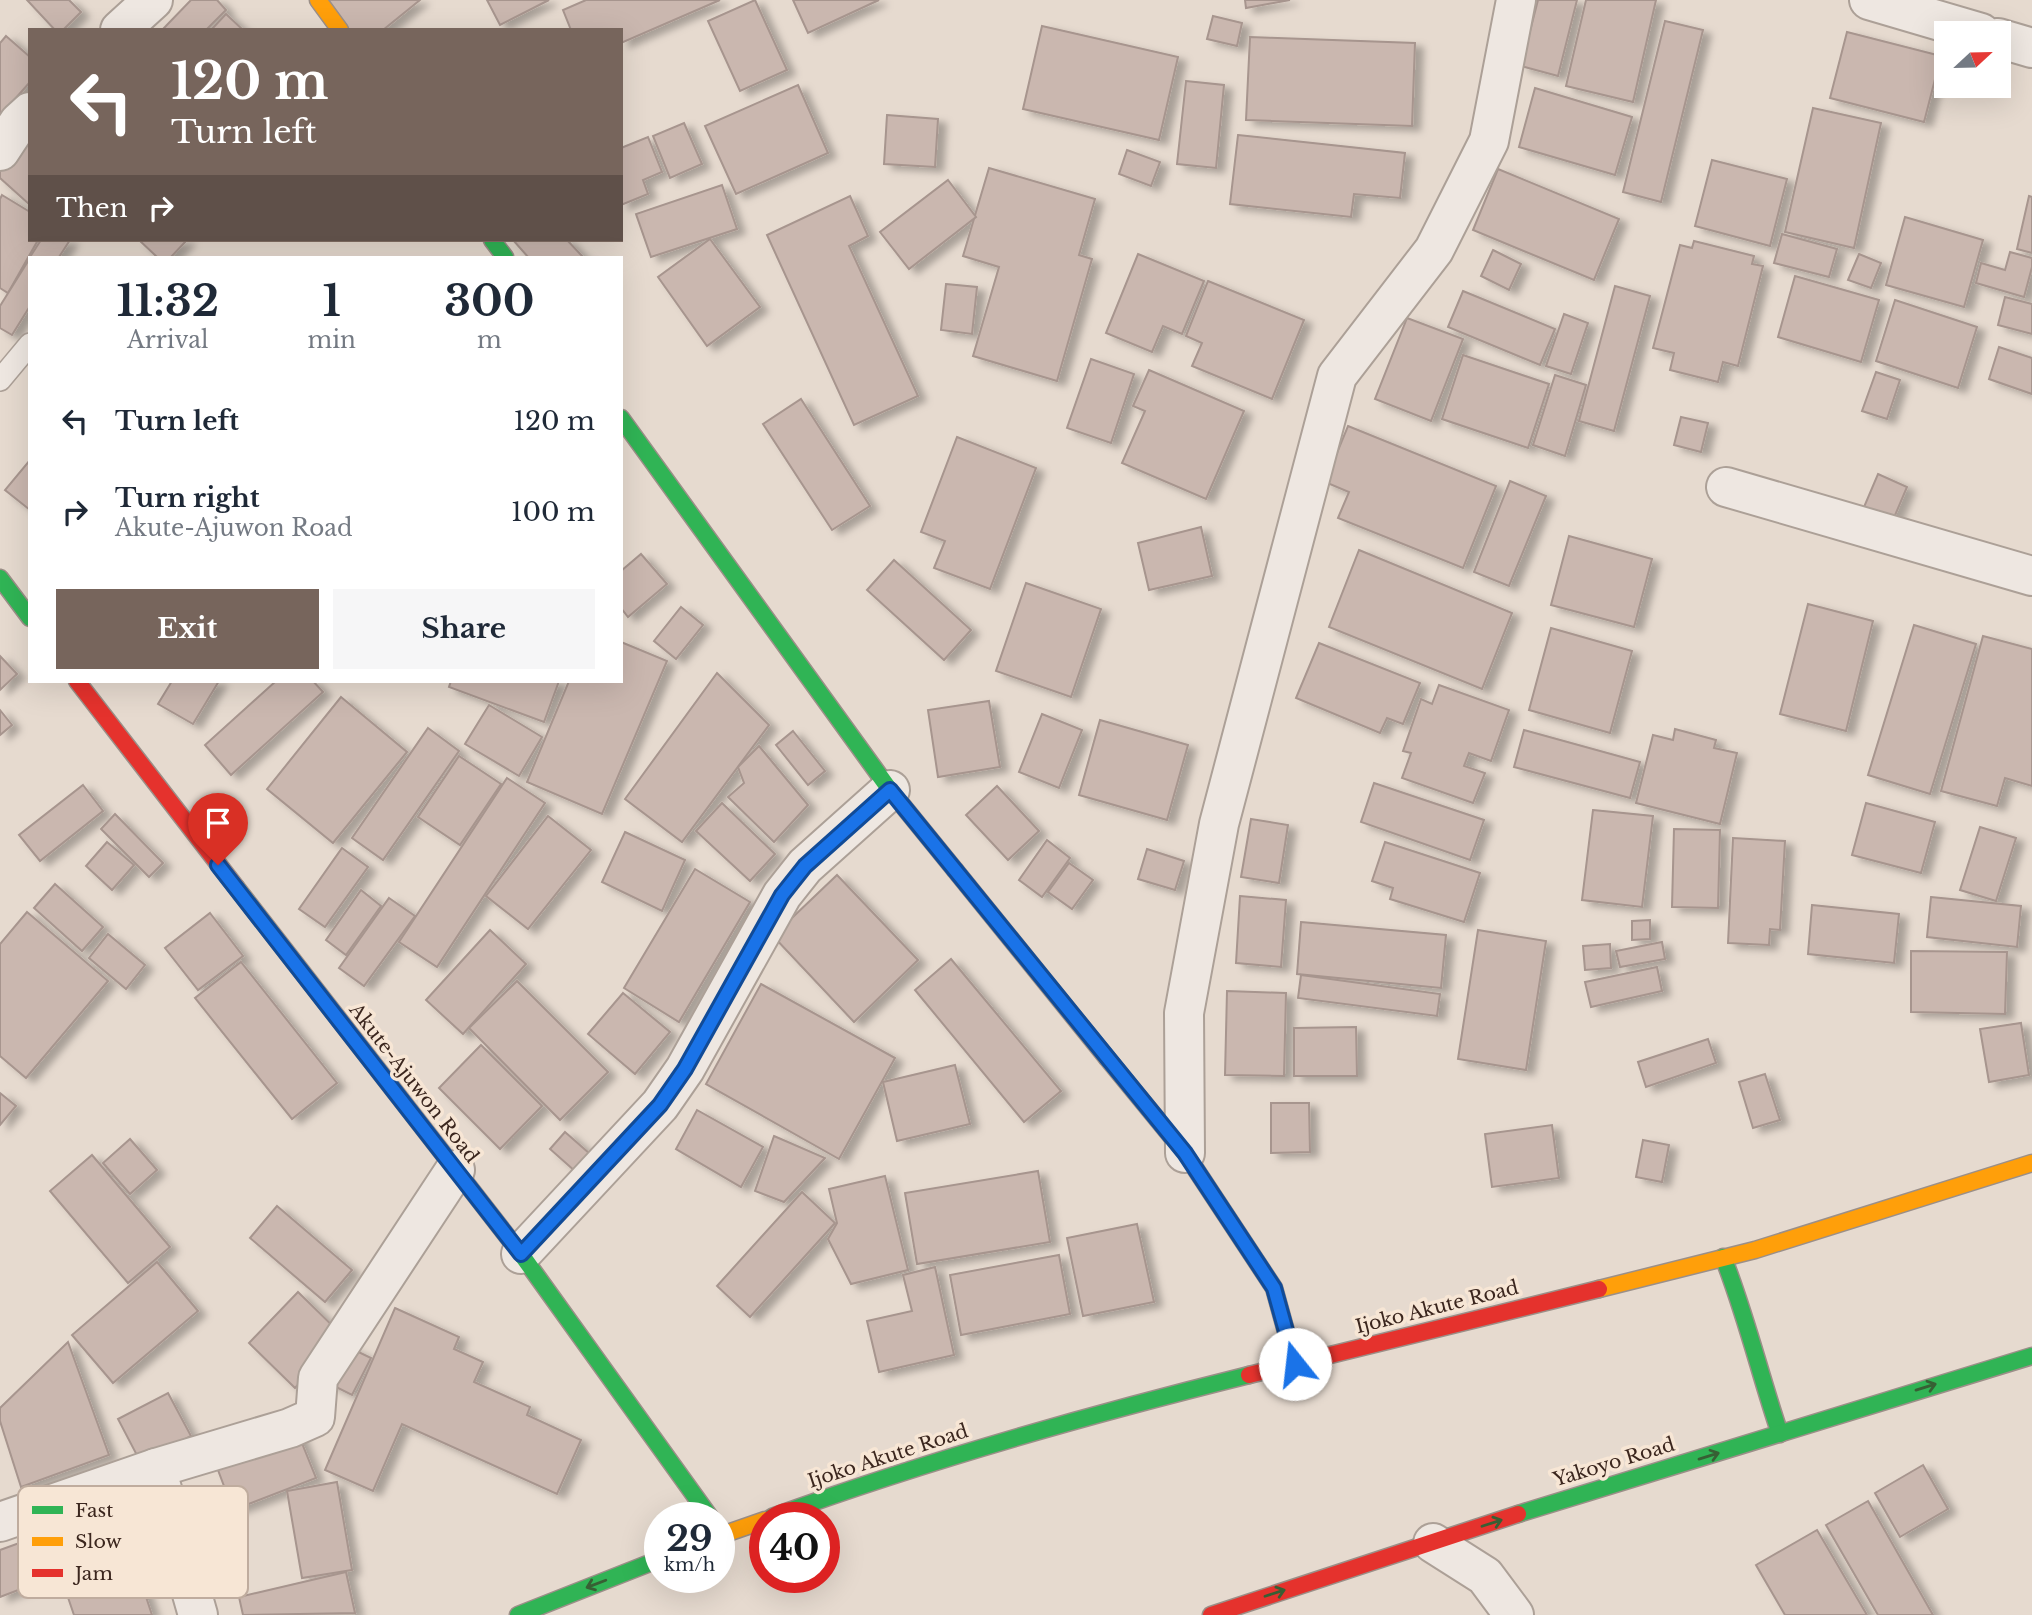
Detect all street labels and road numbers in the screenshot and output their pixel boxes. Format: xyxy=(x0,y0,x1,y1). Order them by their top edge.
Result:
street label: Akute-Ajuwon Road xyxy=(344,998,484,1168)
street label: Ijoko Akute Road xyxy=(1353,1276,1521,1338)
street label: Ijoko Akute Road xyxy=(805,1419,971,1493)
street label: Yakoyo Road xyxy=(1550,1433,1678,1492)

